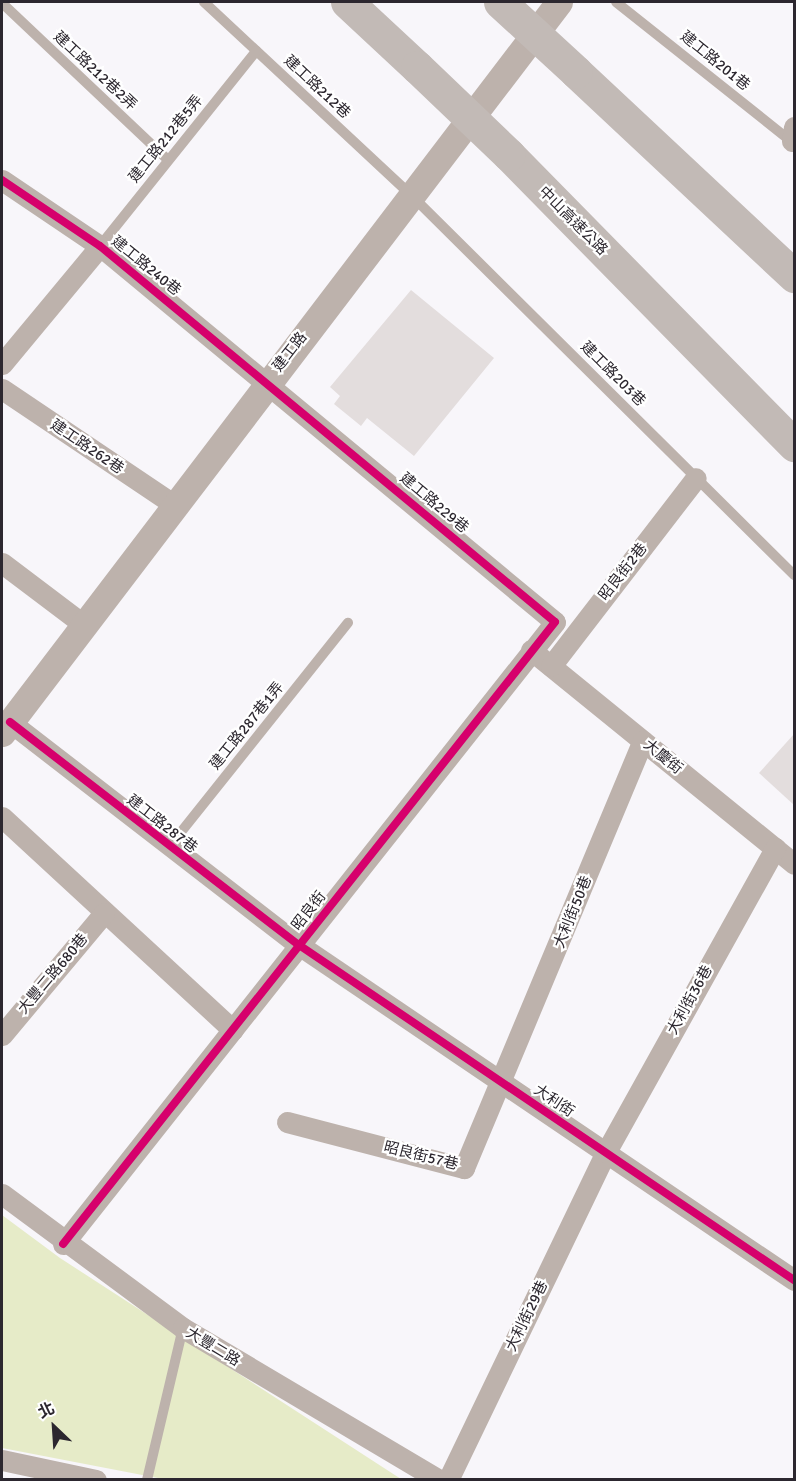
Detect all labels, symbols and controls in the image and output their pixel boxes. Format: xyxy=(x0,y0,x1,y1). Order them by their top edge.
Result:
street label: 建工路201巷 xyxy=(677,27,753,95)
street label: 建工路212巷2弄 xyxy=(50,28,140,114)
street label: 建工路212巷 xyxy=(280,52,354,122)
street label: 建工路212巷5弄 xyxy=(125,92,207,186)
street label: 中山高速公路 xyxy=(535,183,611,259)
street label: 建工路240巷 xyxy=(108,232,184,300)
street label: 建工路 xyxy=(269,329,311,375)
street label: 建工路203巷 xyxy=(577,338,649,410)
street label: 建工路262巷 xyxy=(47,416,127,478)
street label: 建工路229巷 xyxy=(396,469,472,537)
street label: 昭良街2巷 xyxy=(595,540,651,604)
street label: 建工路287巷1弄 xyxy=(206,679,288,773)
street label: 大慶街 xyxy=(640,736,686,778)
street label: 建工路287巷 xyxy=(123,791,201,857)
street label: 大利街50巷 xyxy=(550,873,596,951)
street label: 昭良街 xyxy=(288,888,330,934)
street label: 大豐二路680巷 xyxy=(14,930,92,1018)
street label: 大利街36巷 xyxy=(664,962,716,1038)
street label: 大利街 xyxy=(530,1081,578,1121)
street label: 昭良街57巷 xyxy=(382,1138,460,1174)
street label: 大利街29巷 xyxy=(502,1278,552,1354)
street label: 大豐二路 xyxy=(183,1324,243,1370)
north arrow xyxy=(24,1397,84,1457)
text: 北 xyxy=(35,1398,58,1423)

